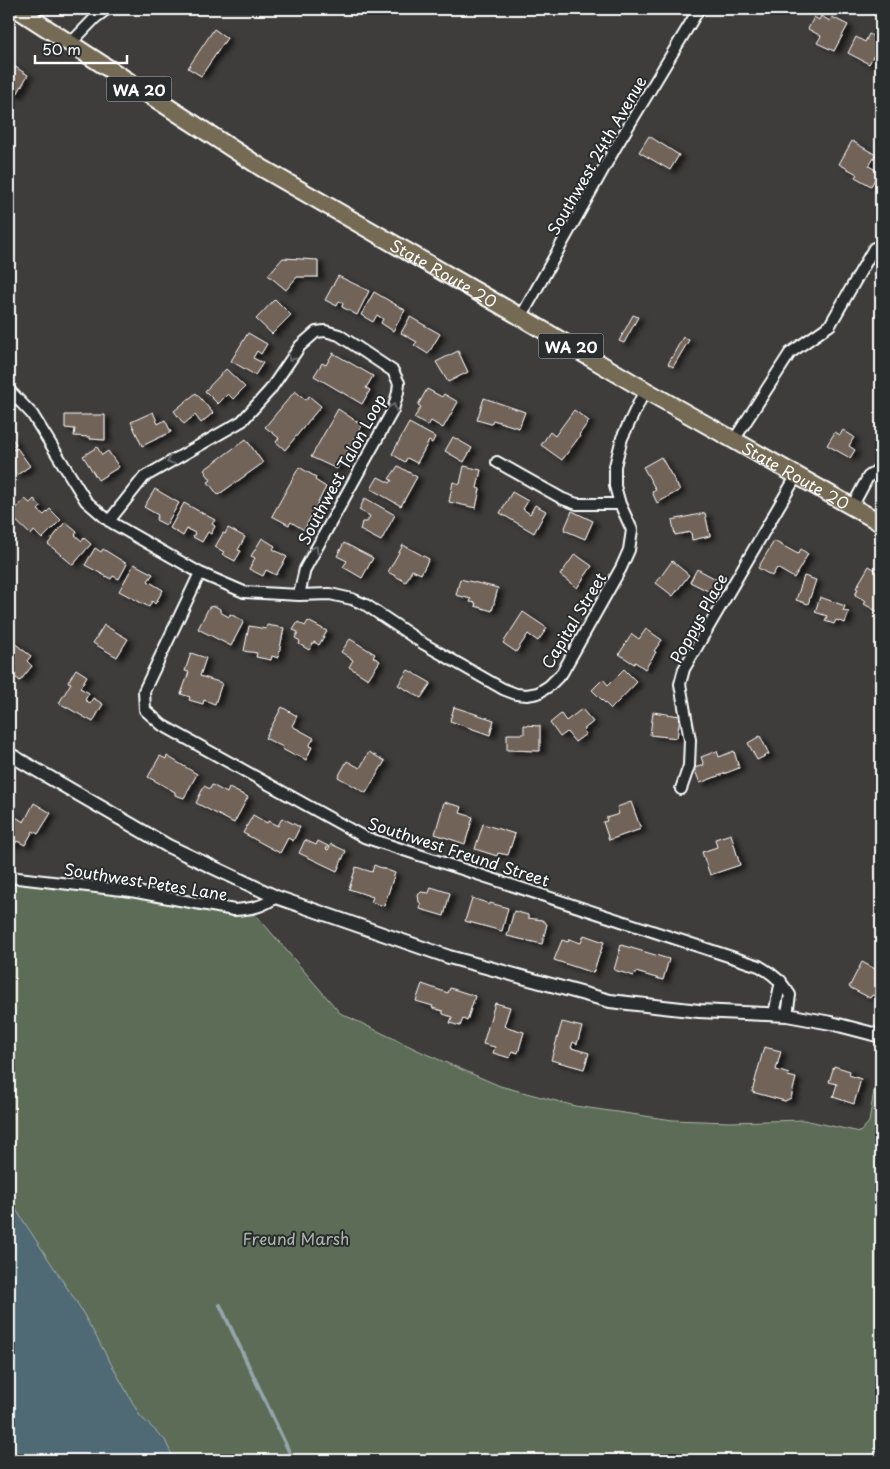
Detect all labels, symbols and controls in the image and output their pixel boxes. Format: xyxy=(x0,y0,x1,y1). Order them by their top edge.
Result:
scale bar xyxy=(35,32,128,64)
text: 50 m xyxy=(42,37,81,60)
street label: Southwest 24th Avenue xyxy=(541,71,652,239)
road number: WA 20 xyxy=(106,76,172,102)
street label: State Route 20 xyxy=(386,232,502,313)
road number: WA 20 xyxy=(538,334,604,358)
one-way arrow xyxy=(288,352,297,361)
street label: Southwest Talon Loop xyxy=(291,389,391,549)
one-way arrow xyxy=(387,403,397,412)
street label: State Route 20 xyxy=(738,435,854,515)
one-way arrow xyxy=(167,455,176,465)
one-way arrow xyxy=(309,546,319,555)
street label: Capital Street xyxy=(535,567,611,673)
street label: Poppys Place xyxy=(663,569,733,667)
street label: Southwest Freund Street xyxy=(365,810,553,892)
street label: Southwest Petes Lane xyxy=(63,856,229,906)
park label: Freund Marsh xyxy=(243,1226,349,1250)

